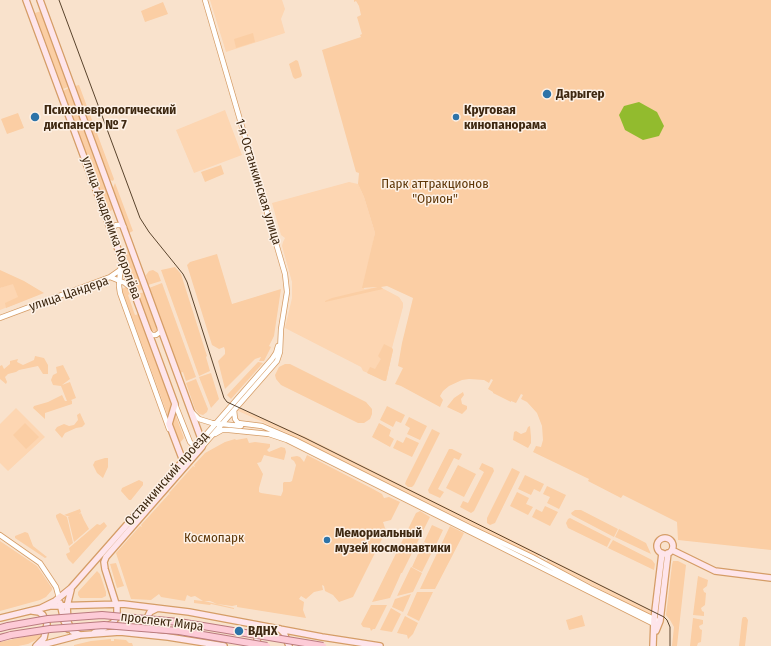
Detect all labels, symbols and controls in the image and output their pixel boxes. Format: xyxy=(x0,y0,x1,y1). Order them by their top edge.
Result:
place label: Дарыгер xyxy=(556,86,605,102)
marker: Дарыгер xyxy=(541,88,553,100)
place label: Психоневрологический диспансер № 7 xyxy=(44,102,176,133)
place label: Круговая кинопанорама xyxy=(464,102,546,133)
marker: Психоневрологический диспансер № 7 xyxy=(29,111,41,123)
marker: Круговая кинопанорама xyxy=(451,112,461,122)
street label: 1-я Останкинская улица xyxy=(231,117,285,247)
street label: улица Академика Королёва xyxy=(78,154,144,302)
park label: Парк аттракционов "Орион" xyxy=(381,176,489,207)
street label: улица Цандера xyxy=(27,273,111,315)
street label: Останкинский проезд xyxy=(122,429,212,529)
place label: Мемориальный музей космонавтики xyxy=(335,525,451,556)
park label: Космопарк xyxy=(184,530,244,546)
marker: Мемориальный музей космонавтики xyxy=(322,535,332,545)
street label: проспект Мира xyxy=(120,609,204,635)
place label: ВДНХ xyxy=(248,623,278,639)
marker: ВДНХ xyxy=(233,625,245,637)

